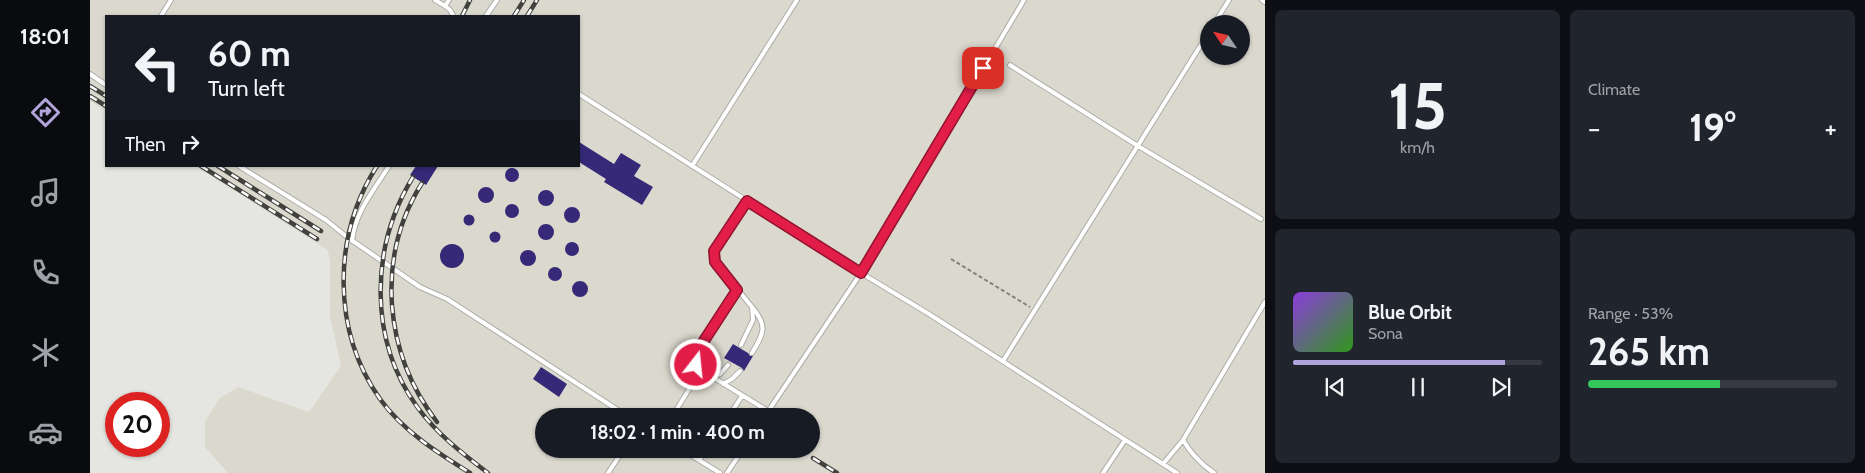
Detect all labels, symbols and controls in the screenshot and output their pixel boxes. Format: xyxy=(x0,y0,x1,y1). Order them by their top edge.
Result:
north arrow xyxy=(1200,15,1250,65)
map controls xyxy=(1200,15,1250,65)
text: 18:01 xyxy=(20,23,70,50)
text: 60 m xyxy=(208,32,291,75)
icon: left xyxy=(125,35,190,100)
pin xyxy=(962,47,1004,89)
icon: arrive xyxy=(969,54,997,82)
text: 15 xyxy=(1388,66,1447,145)
text: Turn left xyxy=(208,75,285,102)
text: Climate xyxy=(1588,80,1640,99)
icon: directions xyxy=(28,95,63,130)
text: 19° xyxy=(1689,104,1736,151)
text: − xyxy=(1588,111,1600,145)
text: + xyxy=(1825,111,1837,145)
icon: right xyxy=(176,130,204,158)
text: Then xyxy=(125,133,166,156)
text: km/h xyxy=(1400,138,1435,157)
icon: music xyxy=(28,175,63,210)
icon: phone xyxy=(28,255,63,290)
text: Blue Orbit xyxy=(1368,301,1452,324)
text: Range · 53% xyxy=(1588,304,1673,323)
text: Sona xyxy=(1368,324,1403,343)
text: 265 km xyxy=(1588,328,1710,375)
icon: climate xyxy=(28,335,63,370)
position arrow xyxy=(669,338,721,390)
icon: previous xyxy=(1321,373,1349,401)
icon: pause xyxy=(1404,373,1432,401)
icon: next xyxy=(1487,373,1515,401)
speed limit sign: 20 xyxy=(105,392,170,457)
icon: car xyxy=(28,415,63,450)
text: 18:02 · 1 min · 400 m xyxy=(590,421,765,444)

